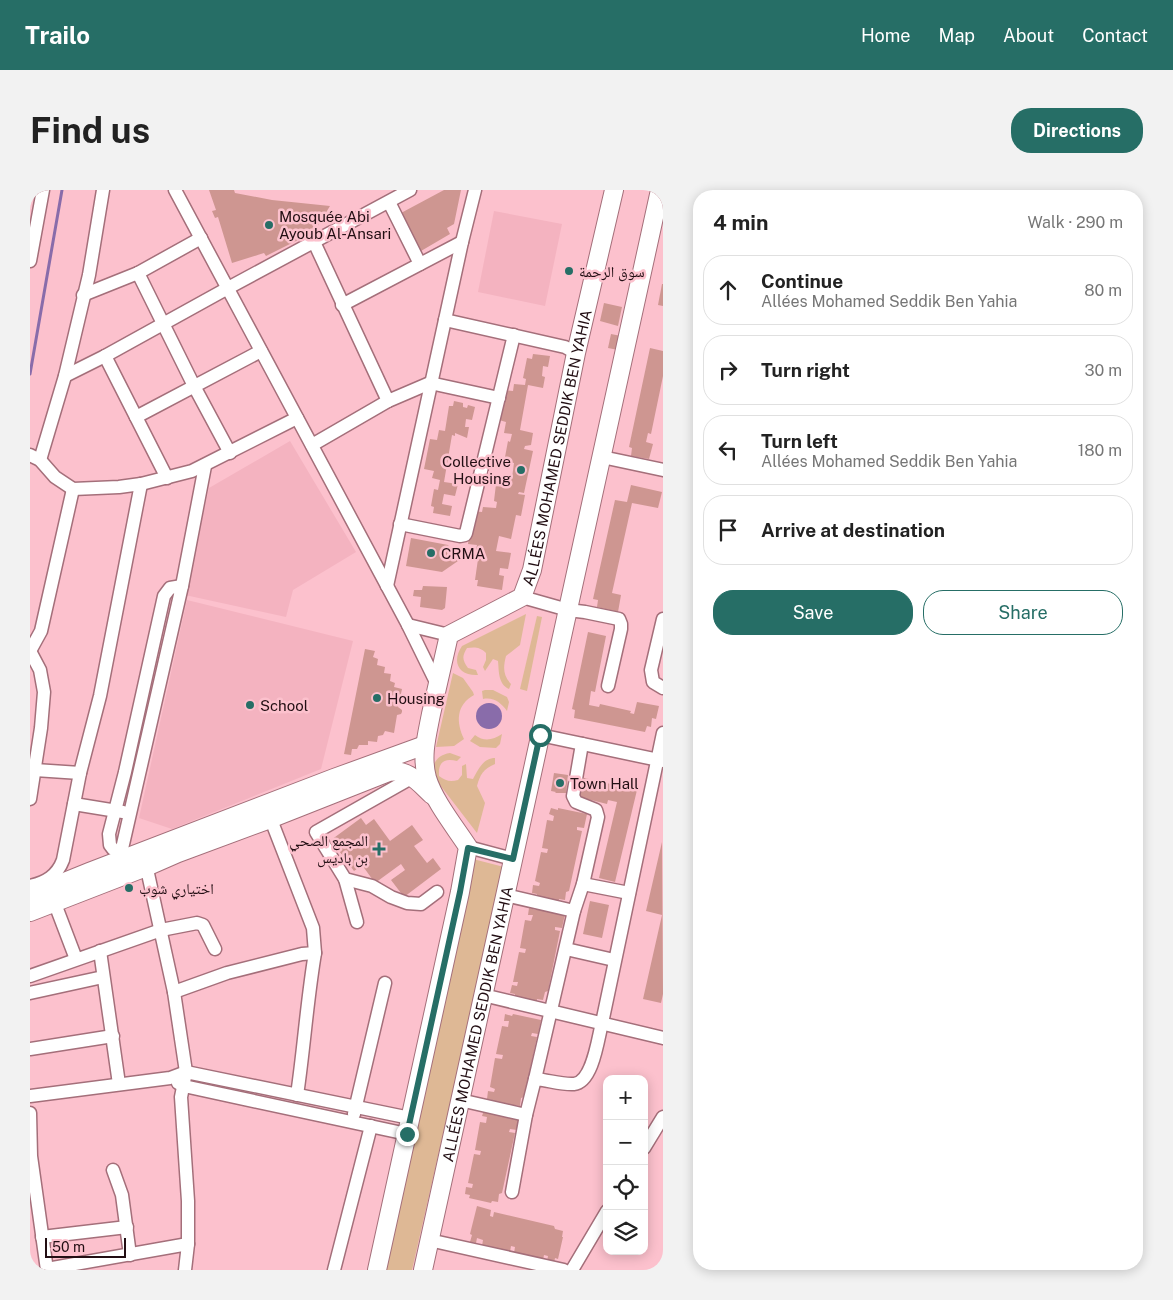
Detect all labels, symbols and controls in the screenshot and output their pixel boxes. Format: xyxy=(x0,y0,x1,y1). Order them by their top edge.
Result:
text: Trailo xyxy=(25,21,90,49)
text: Home xyxy=(861,25,911,46)
text: Map xyxy=(939,25,975,46)
text: About xyxy=(1003,25,1054,46)
text: Contact xyxy=(1082,25,1148,46)
button: Directions xyxy=(1011,108,1143,153)
text: Find us xyxy=(30,110,150,151)
place label: Mosquée Abi Ayoub Al-Ansari xyxy=(279,208,391,242)
text: 4 min xyxy=(713,210,768,235)
text: Walk · 290 m xyxy=(1028,213,1123,232)
marker: Mosquée Abi Ayoub Al-Ansari xyxy=(263,219,275,231)
place label: سوق الرحمة xyxy=(579,263,645,282)
marker: سوق الرحمة xyxy=(563,265,575,277)
text: Continue xyxy=(761,270,843,292)
icon: ahead xyxy=(714,276,742,304)
text: 80 m xyxy=(1084,281,1122,300)
text: Allées Mohamed Seddik Ben Yahia xyxy=(761,292,1017,311)
street label: ALLÉES MOHAMED SEDDIK BEN YAHIA xyxy=(518,308,594,588)
icon: right xyxy=(714,356,742,384)
text: Turn right xyxy=(761,359,850,381)
text: 30 m xyxy=(1085,361,1122,380)
text: Turn left xyxy=(761,430,838,452)
icon: left xyxy=(714,436,742,464)
text: 180 m xyxy=(1078,441,1122,460)
text: Allées Mohamed Seddik Ben Yahia xyxy=(761,452,1017,471)
place label: Collective Housing xyxy=(442,453,511,487)
marker: Collective Housing xyxy=(515,464,527,476)
icon: arrive xyxy=(714,516,742,544)
text: Arrive at destination xyxy=(761,519,945,541)
place label: CRMA xyxy=(441,545,486,562)
marker: CRMA xyxy=(425,547,437,559)
button: Save xyxy=(713,590,913,635)
button: Share xyxy=(923,590,1123,635)
place label: Housing xyxy=(387,690,445,707)
marker: Housing xyxy=(371,692,383,704)
place label: School xyxy=(260,697,308,714)
marker: School xyxy=(244,699,256,711)
route start xyxy=(529,724,552,747)
place label: Town Hall xyxy=(570,775,639,792)
marker: Town Hall xyxy=(554,777,566,789)
place label: المجمع الصحي بن باديس xyxy=(289,832,368,868)
marker: المجمع الصحي بن باديس xyxy=(372,842,386,856)
place label: اختياري شوب xyxy=(139,880,214,900)
marker: اختياري شوب xyxy=(123,882,135,894)
street label: ALLÉES MOHAMED SEDDIK BEN YAHIA xyxy=(439,884,516,1163)
map controls xyxy=(603,1075,648,1255)
button: + xyxy=(603,1075,648,1120)
button: − xyxy=(603,1120,648,1165)
route end xyxy=(396,1123,419,1146)
button: locate xyxy=(603,1165,648,1210)
button: layers xyxy=(603,1210,648,1255)
scale bar xyxy=(45,1235,126,1258)
text: 50 m xyxy=(52,1239,85,1255)

